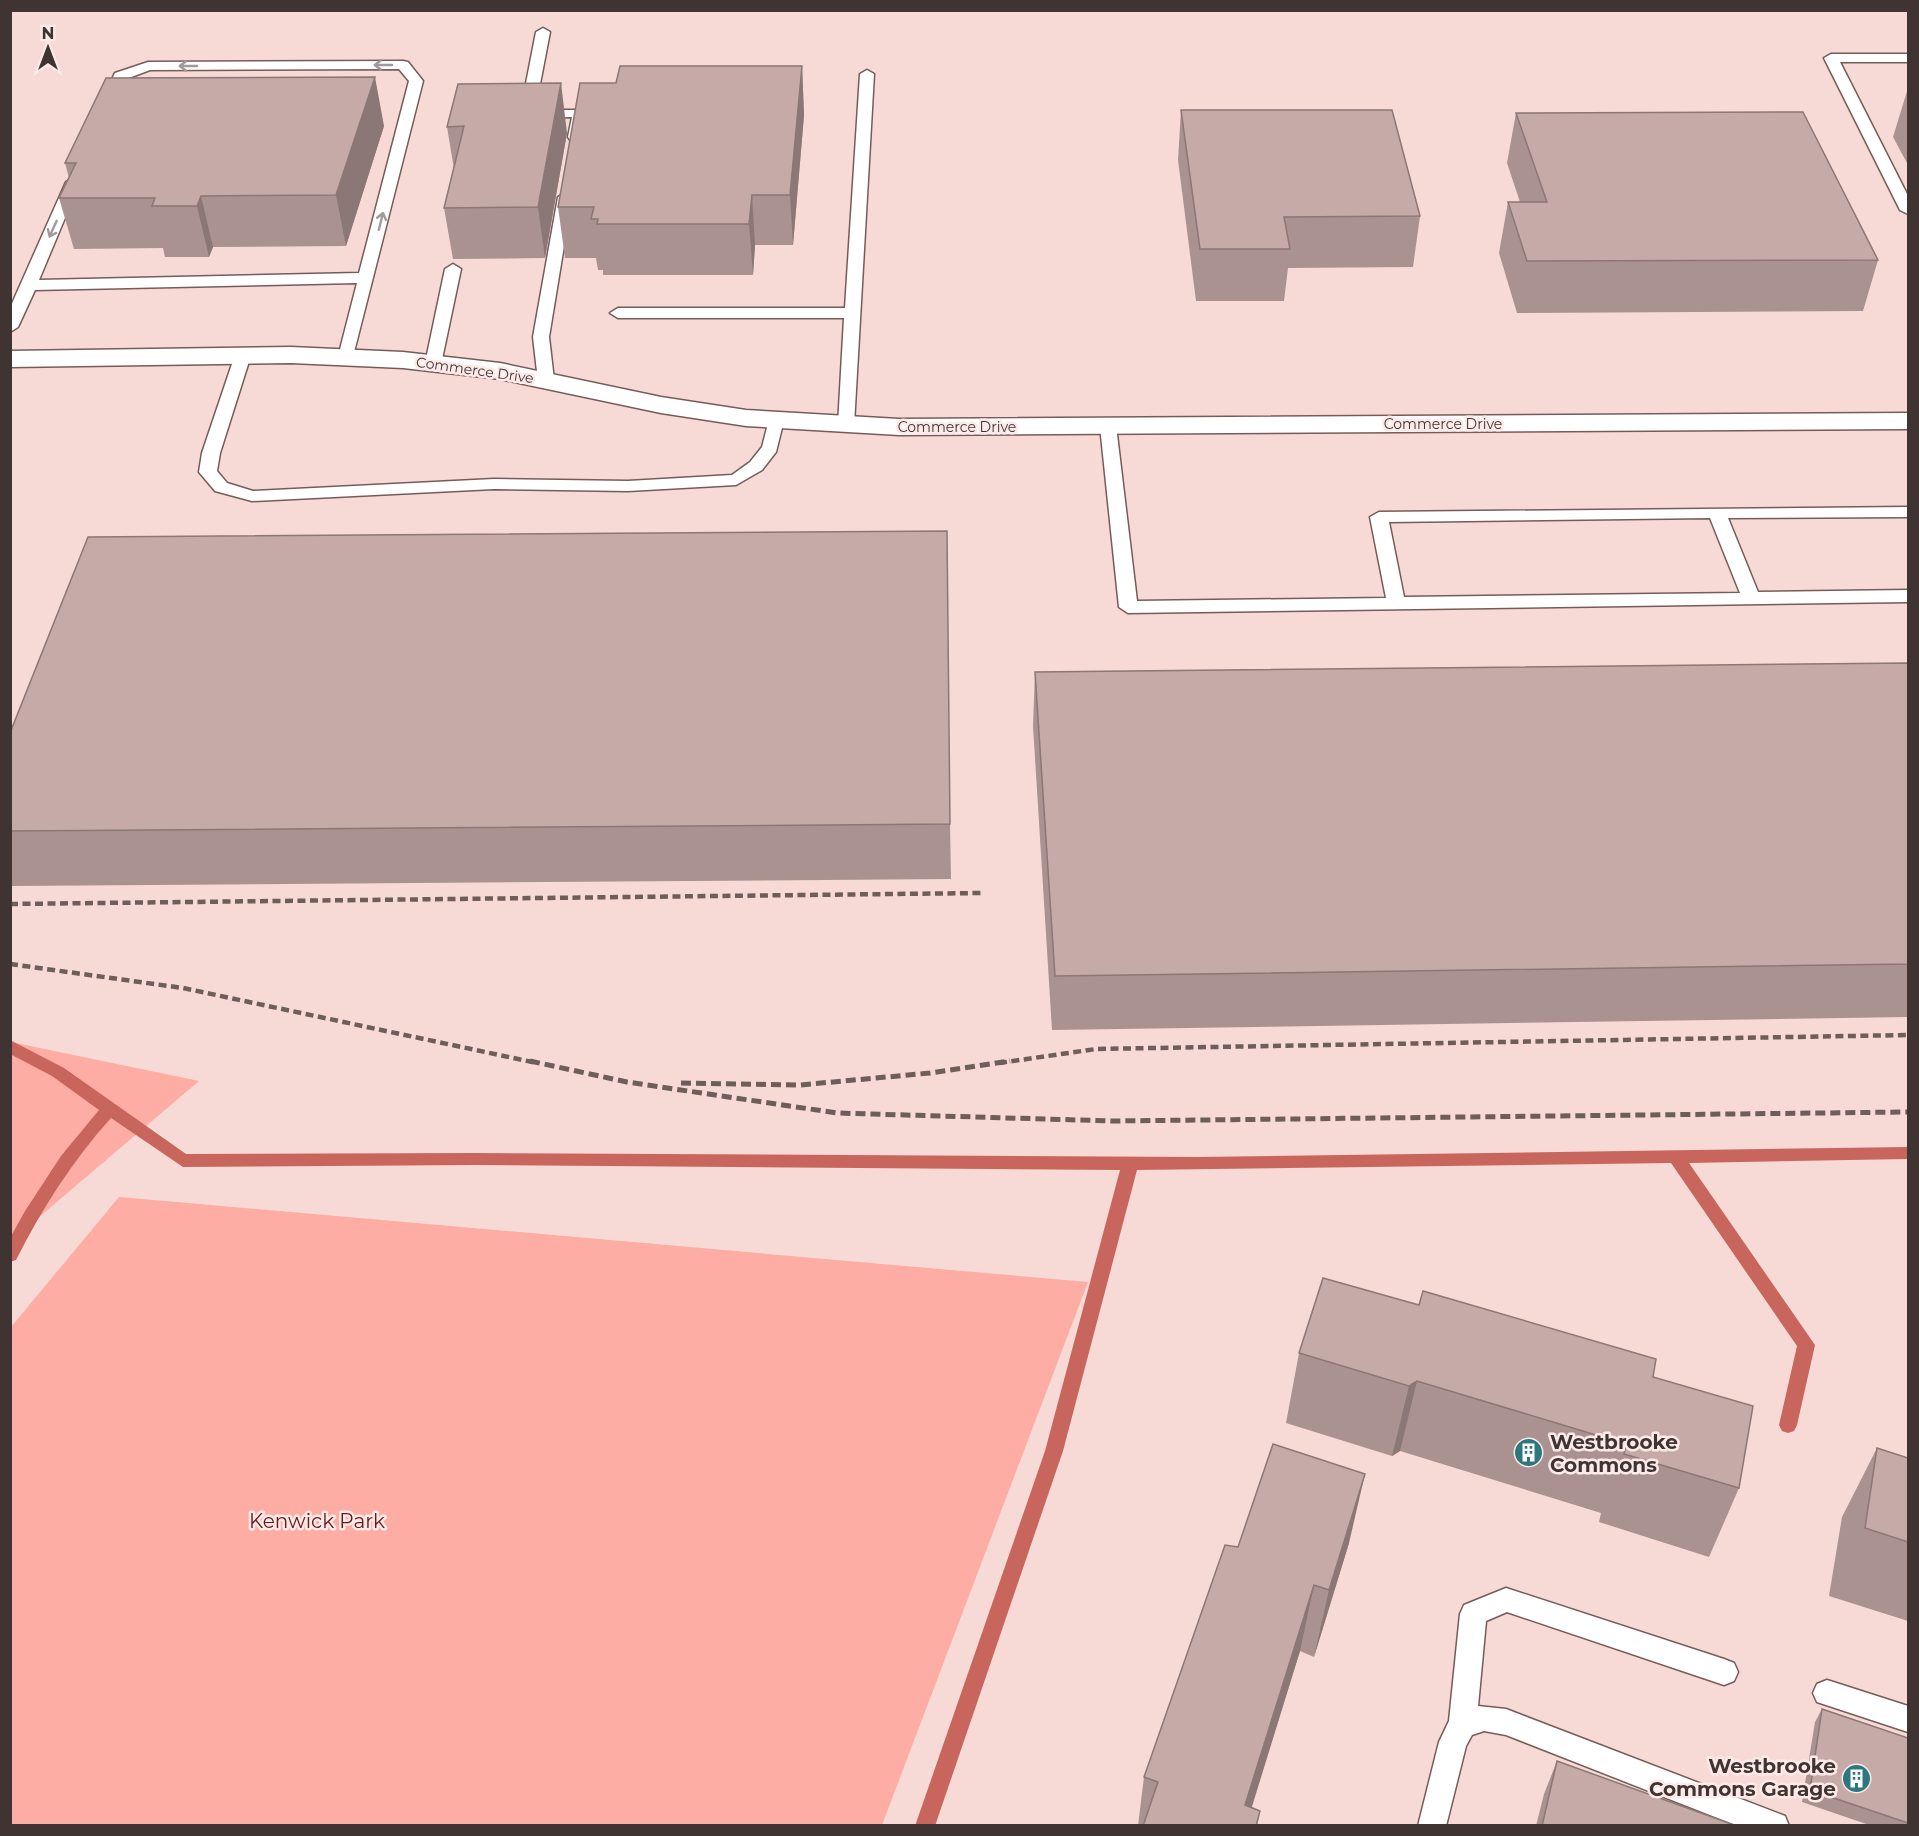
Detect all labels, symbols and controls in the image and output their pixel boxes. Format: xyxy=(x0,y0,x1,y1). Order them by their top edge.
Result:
north arrow xyxy=(18,18,78,78)
text: N xyxy=(42,24,54,43)
one-way arrow xyxy=(374,59,394,71)
one-way arrow xyxy=(179,60,199,72)
one-way arrow xyxy=(376,212,387,231)
one-way arrow xyxy=(47,220,58,238)
street label: Commerce Drive xyxy=(415,353,535,387)
street label: Commerce Drive xyxy=(1384,415,1502,433)
street label: Commerce Drive xyxy=(898,418,1016,436)
place label: Westbrooke Commons xyxy=(1550,1430,1678,1477)
building icon: Westbrooke Commons xyxy=(1513,1437,1545,1469)
park label: Kenwick Park xyxy=(249,1509,385,1533)
place label: Westbrooke Commons Garage xyxy=(1649,1754,1836,1801)
building icon: Westbrooke Commons Garage xyxy=(1841,1762,1873,1794)

